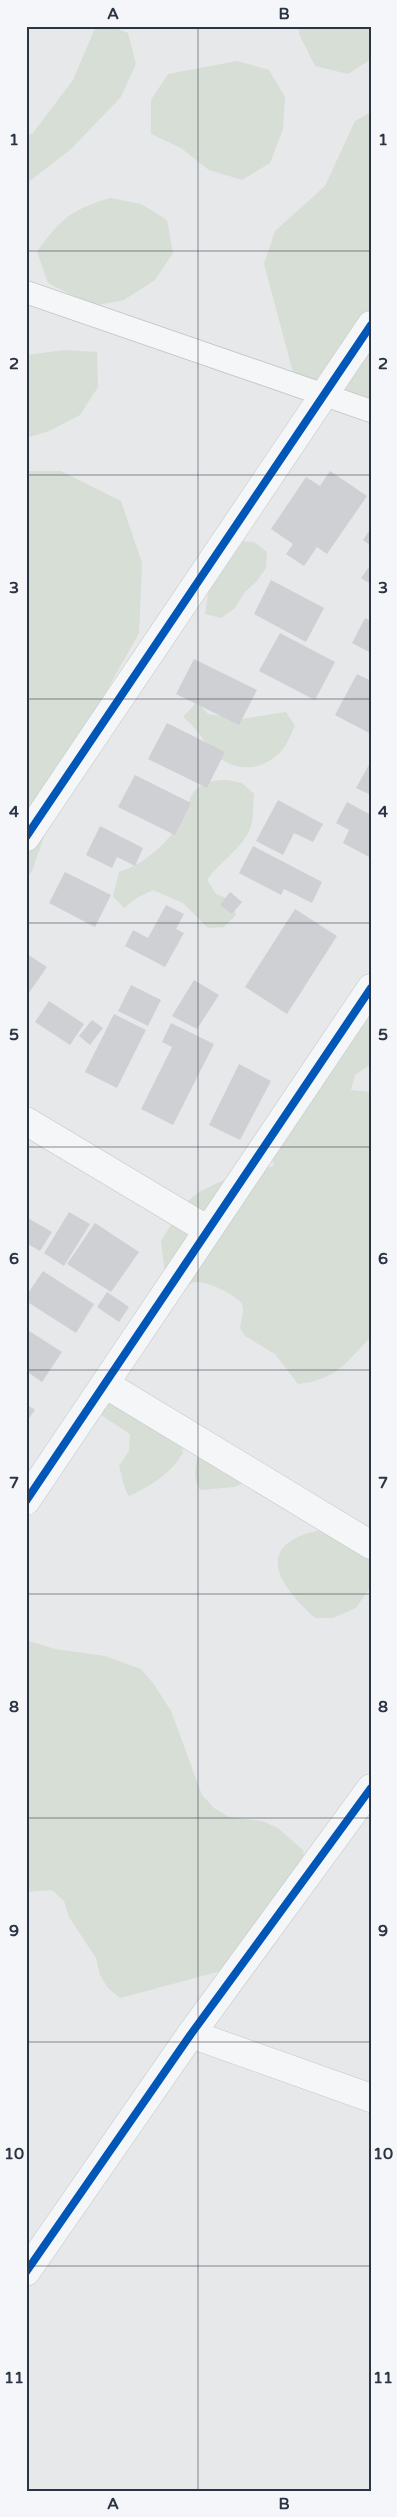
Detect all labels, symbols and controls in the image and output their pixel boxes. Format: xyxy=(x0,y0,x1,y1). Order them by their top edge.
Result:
text: A xyxy=(107,4,119,24)
text: B xyxy=(278,4,290,24)
text: 1 xyxy=(9,130,19,150)
text: 1 xyxy=(378,130,388,150)
text: 2 xyxy=(9,354,19,374)
text: 2 xyxy=(378,354,388,374)
text: 3 xyxy=(9,578,19,598)
text: 3 xyxy=(378,578,388,598)
text: 4 xyxy=(9,802,19,822)
text: 4 xyxy=(378,802,388,822)
text: 5 xyxy=(9,1025,19,1045)
text: 5 xyxy=(378,1025,388,1045)
text: 6 xyxy=(9,1249,19,1269)
text: 6 xyxy=(378,1249,388,1269)
text: 7 xyxy=(9,1473,19,1493)
text: 7 xyxy=(378,1473,388,1493)
text: 8 xyxy=(9,1697,19,1717)
text: 8 xyxy=(378,1697,388,1717)
text: 9 xyxy=(9,1921,19,1941)
text: 9 xyxy=(378,1921,388,1941)
text: 10 xyxy=(4,2144,24,2164)
text: 10 xyxy=(373,2144,393,2164)
text: 11 xyxy=(4,2368,24,2388)
text: 11 xyxy=(373,2368,393,2388)
text: A xyxy=(107,2494,119,2514)
text: B xyxy=(278,2494,290,2514)

